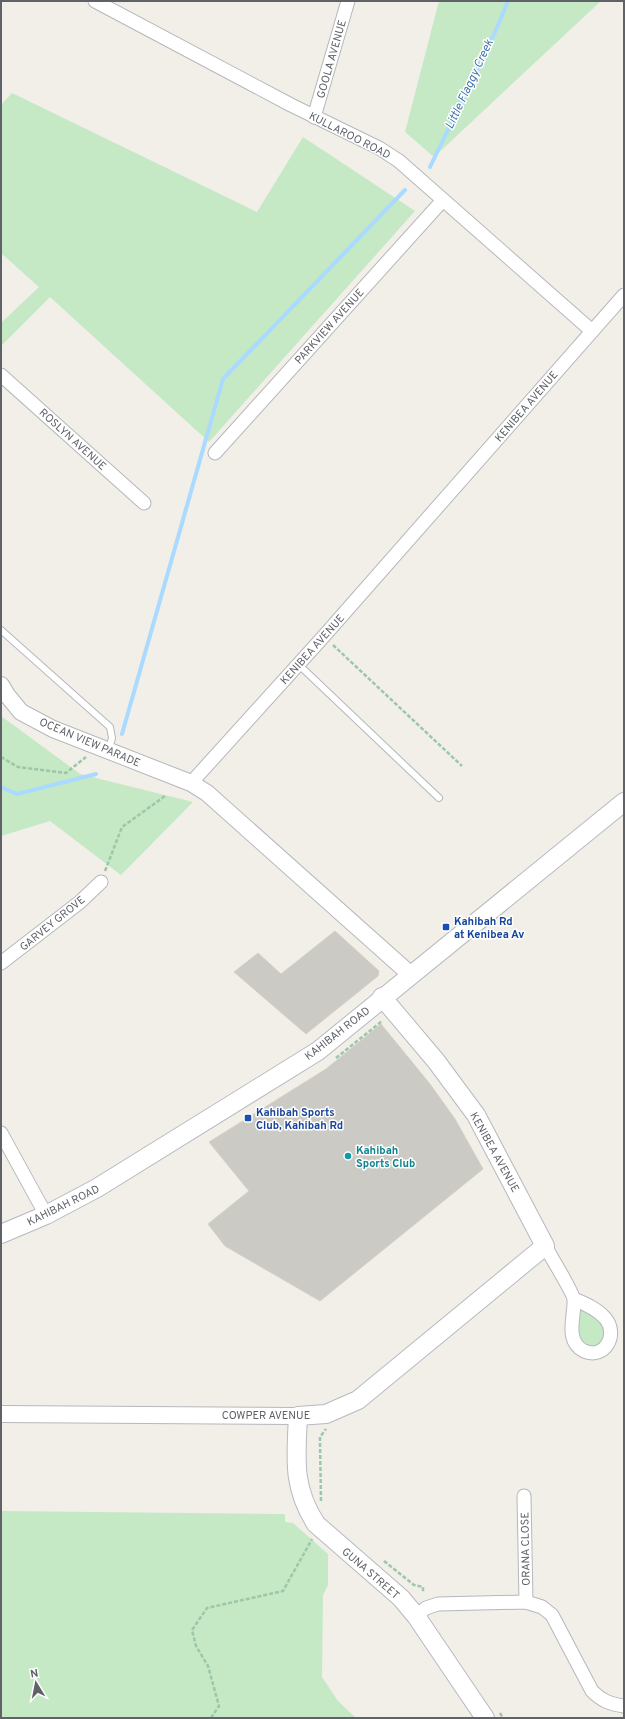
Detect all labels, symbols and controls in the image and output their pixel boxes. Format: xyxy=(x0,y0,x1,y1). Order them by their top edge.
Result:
street label: GOOLA AVENUE xyxy=(314,18,350,100)
water label: Little Flaggy Creek xyxy=(442,36,498,132)
street label: KULLAROO ROAD xyxy=(306,109,393,163)
street label: PARKVIEW AVENUE xyxy=(292,286,367,367)
street label: KENIBEA AVENUE xyxy=(492,368,561,445)
street label: ROSLYN AVENUE xyxy=(36,406,109,474)
street label: KENIBEA AVENUE xyxy=(278,612,348,688)
street label: OCEAN VIEW PARADE xyxy=(37,715,142,771)
street label: GARVEY GROVE xyxy=(17,893,88,954)
place label: Kahibah Rd at Kenibea Av xyxy=(454,915,524,942)
marker: Kahibah Rd at Kenibea Av xyxy=(441,922,451,932)
street label: KAHIBAH ROAD xyxy=(302,1004,373,1064)
place label: Kahibah Sports Club, Kahibah Rd xyxy=(256,1106,343,1133)
street label: KENIBEA AVENUE xyxy=(466,1110,522,1195)
marker: Kahibah Sports Club, Kahibah Rd xyxy=(243,1113,253,1123)
place label: Kahibah Sports Club xyxy=(356,1144,415,1171)
marker: Kahibah Sports Club xyxy=(343,1151,353,1161)
street label: KAHIBAH ROAD xyxy=(25,1182,102,1230)
street label: COWPER AVENUE xyxy=(222,1409,310,1423)
street label: ORANA CLOSE xyxy=(518,1512,534,1586)
street label: GUNA STREET xyxy=(339,1545,402,1603)
north arrow xyxy=(16,1663,56,1703)
text: N xyxy=(29,1667,40,1682)

